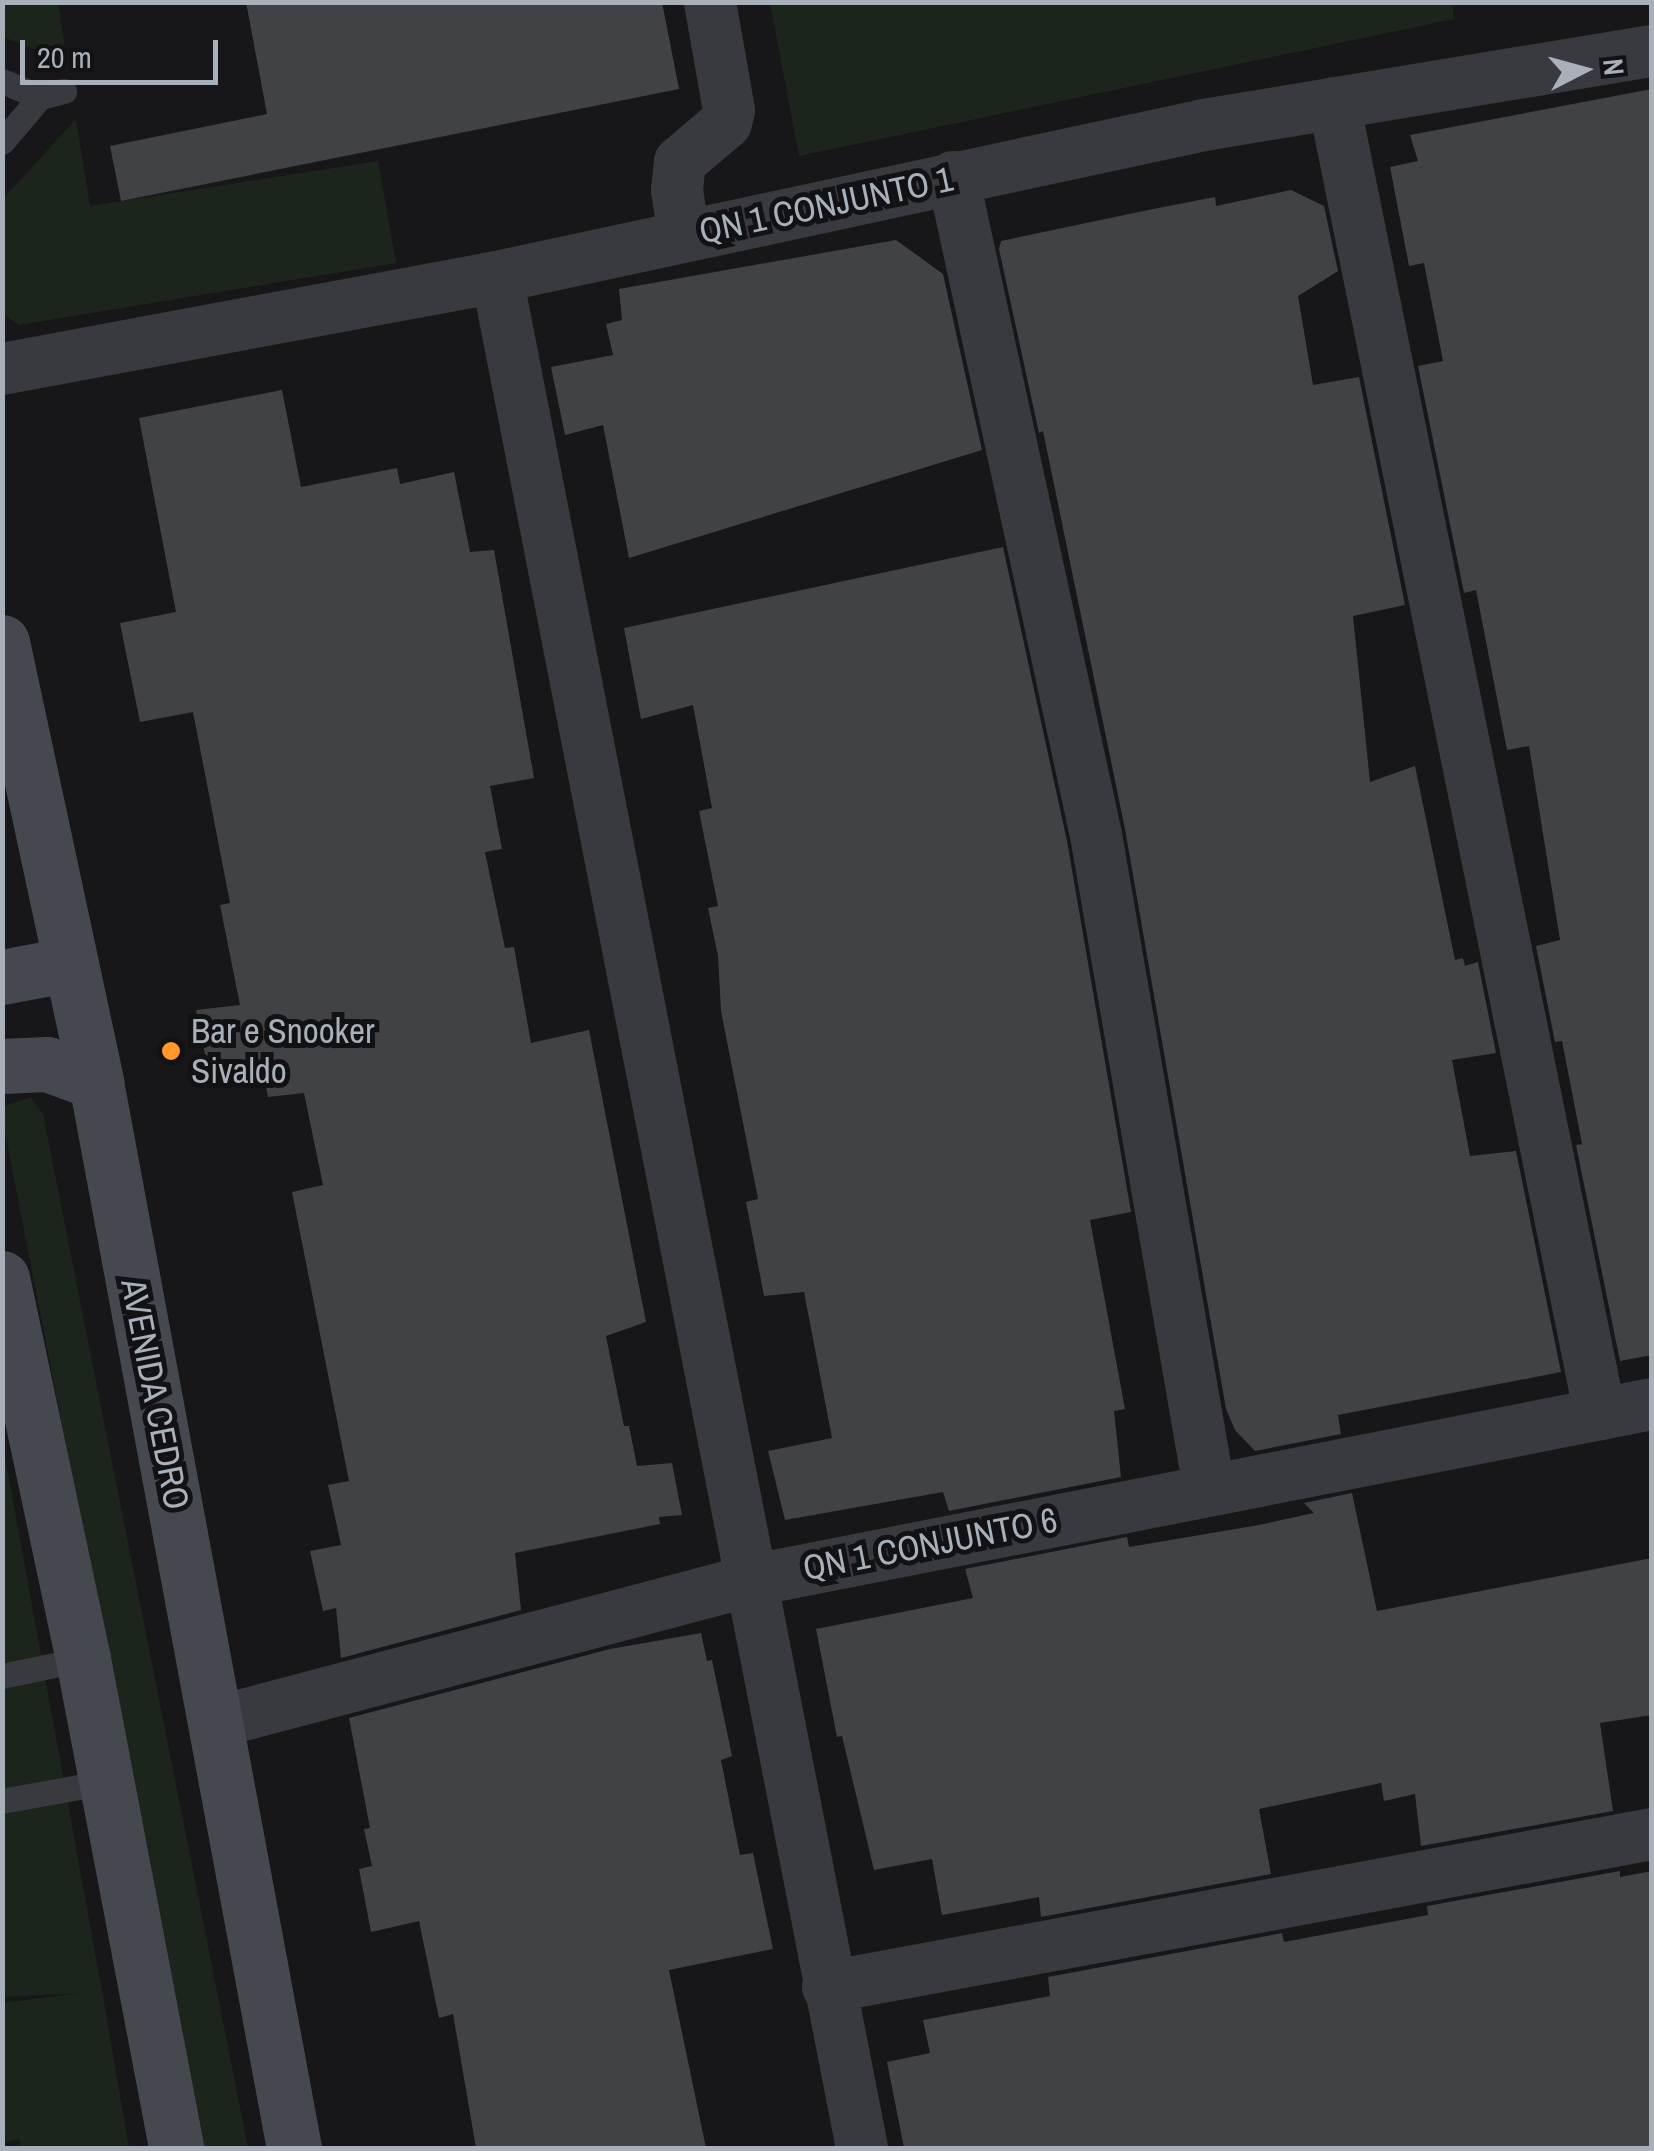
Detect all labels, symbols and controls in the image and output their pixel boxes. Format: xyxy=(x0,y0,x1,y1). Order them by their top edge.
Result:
scale bar xyxy=(25,20,222,82)
north arrow xyxy=(1534,20,1634,120)
text: 20 m xyxy=(37,37,92,77)
text: N xyxy=(1594,57,1634,77)
street label: QN 1 CONJUNTO 1 xyxy=(696,158,956,252)
place label: Bar e Snooker Sivaldo xyxy=(191,1010,374,1092)
marker: Bar e Snooker Sivaldo xyxy=(160,1040,182,1062)
street label: AVENIDA CEDRO xyxy=(112,1274,198,1514)
street label: QN 1 CONJUNTO 6 xyxy=(799,1499,1061,1589)

